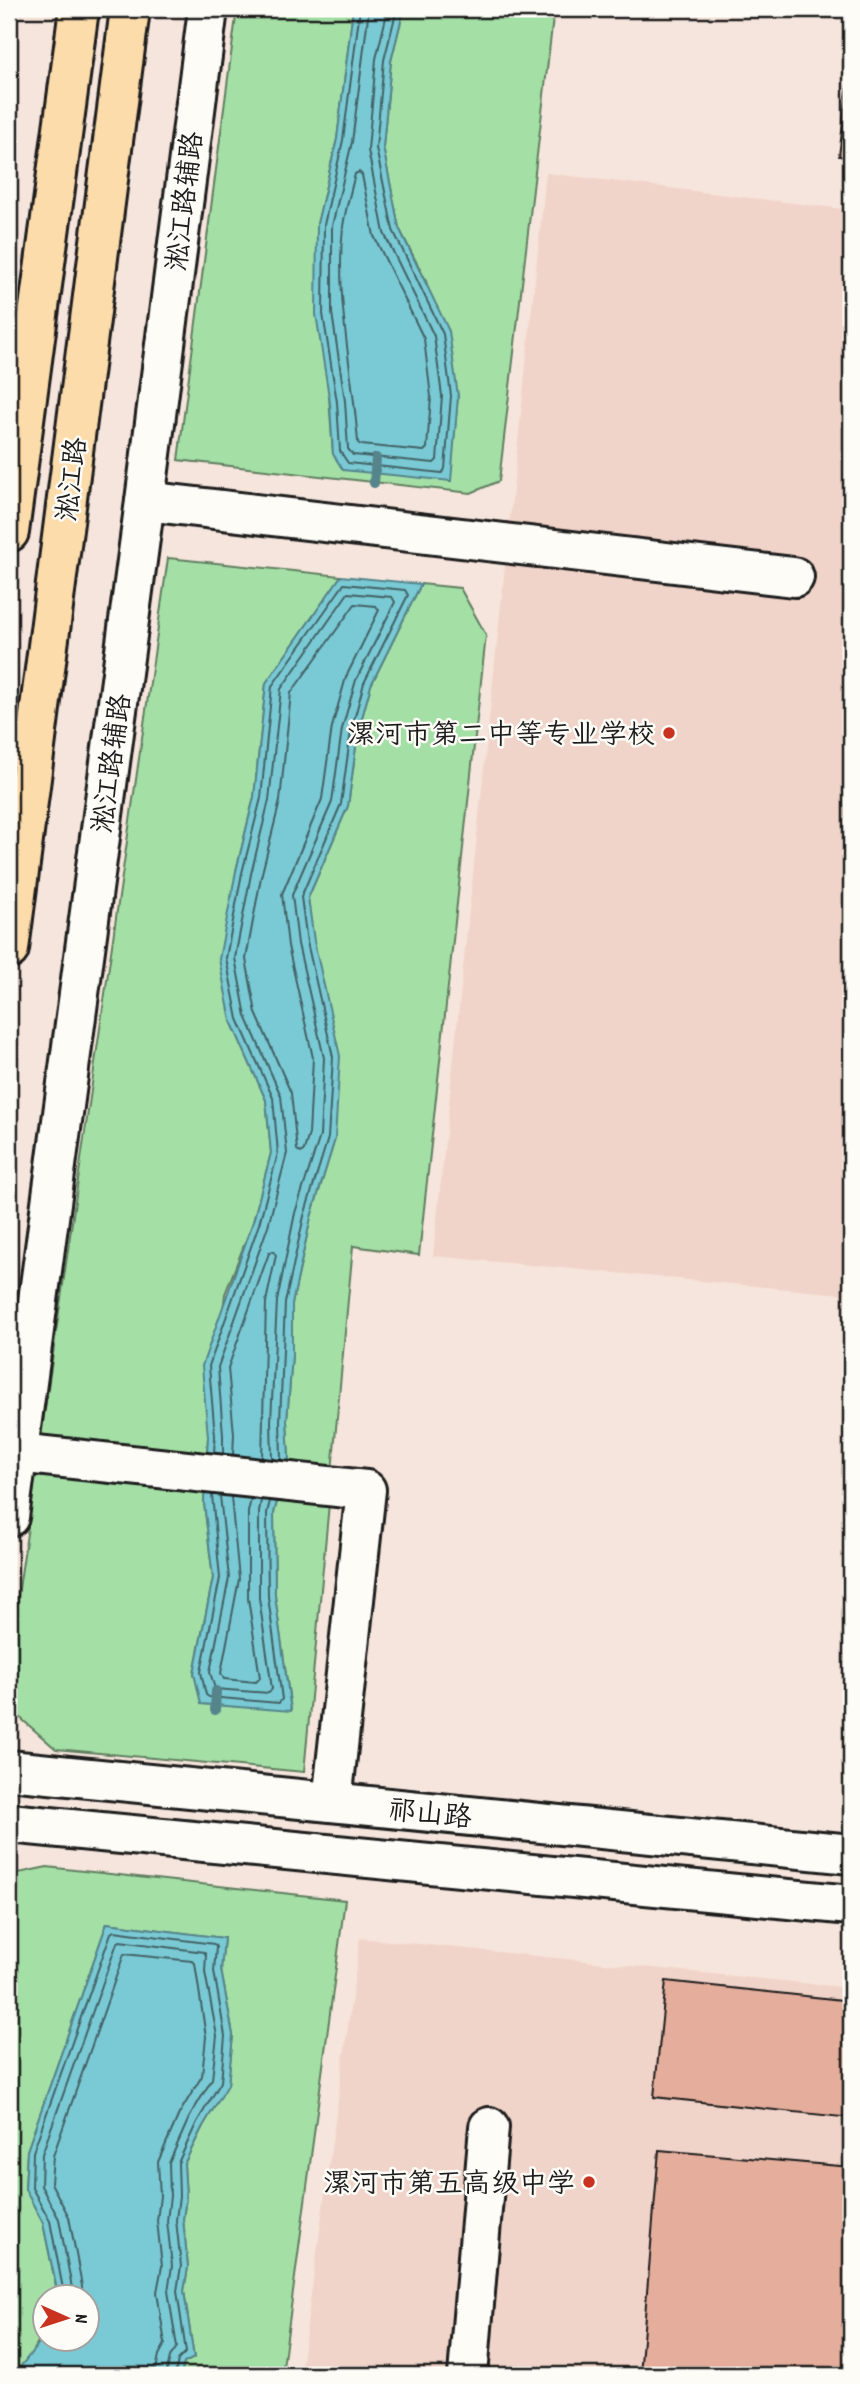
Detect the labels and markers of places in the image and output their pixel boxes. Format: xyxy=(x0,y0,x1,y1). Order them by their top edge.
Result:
place label: 漯河市第二中等专业学校 xyxy=(347,718,655,758)
marker: 漯河市第二中等专业学校 xyxy=(661,725,677,741)
place label: 漯河市第五高级中学 xyxy=(323,2167,575,2207)
marker: 漯河市第五高级中学 xyxy=(581,2174,597,2190)

